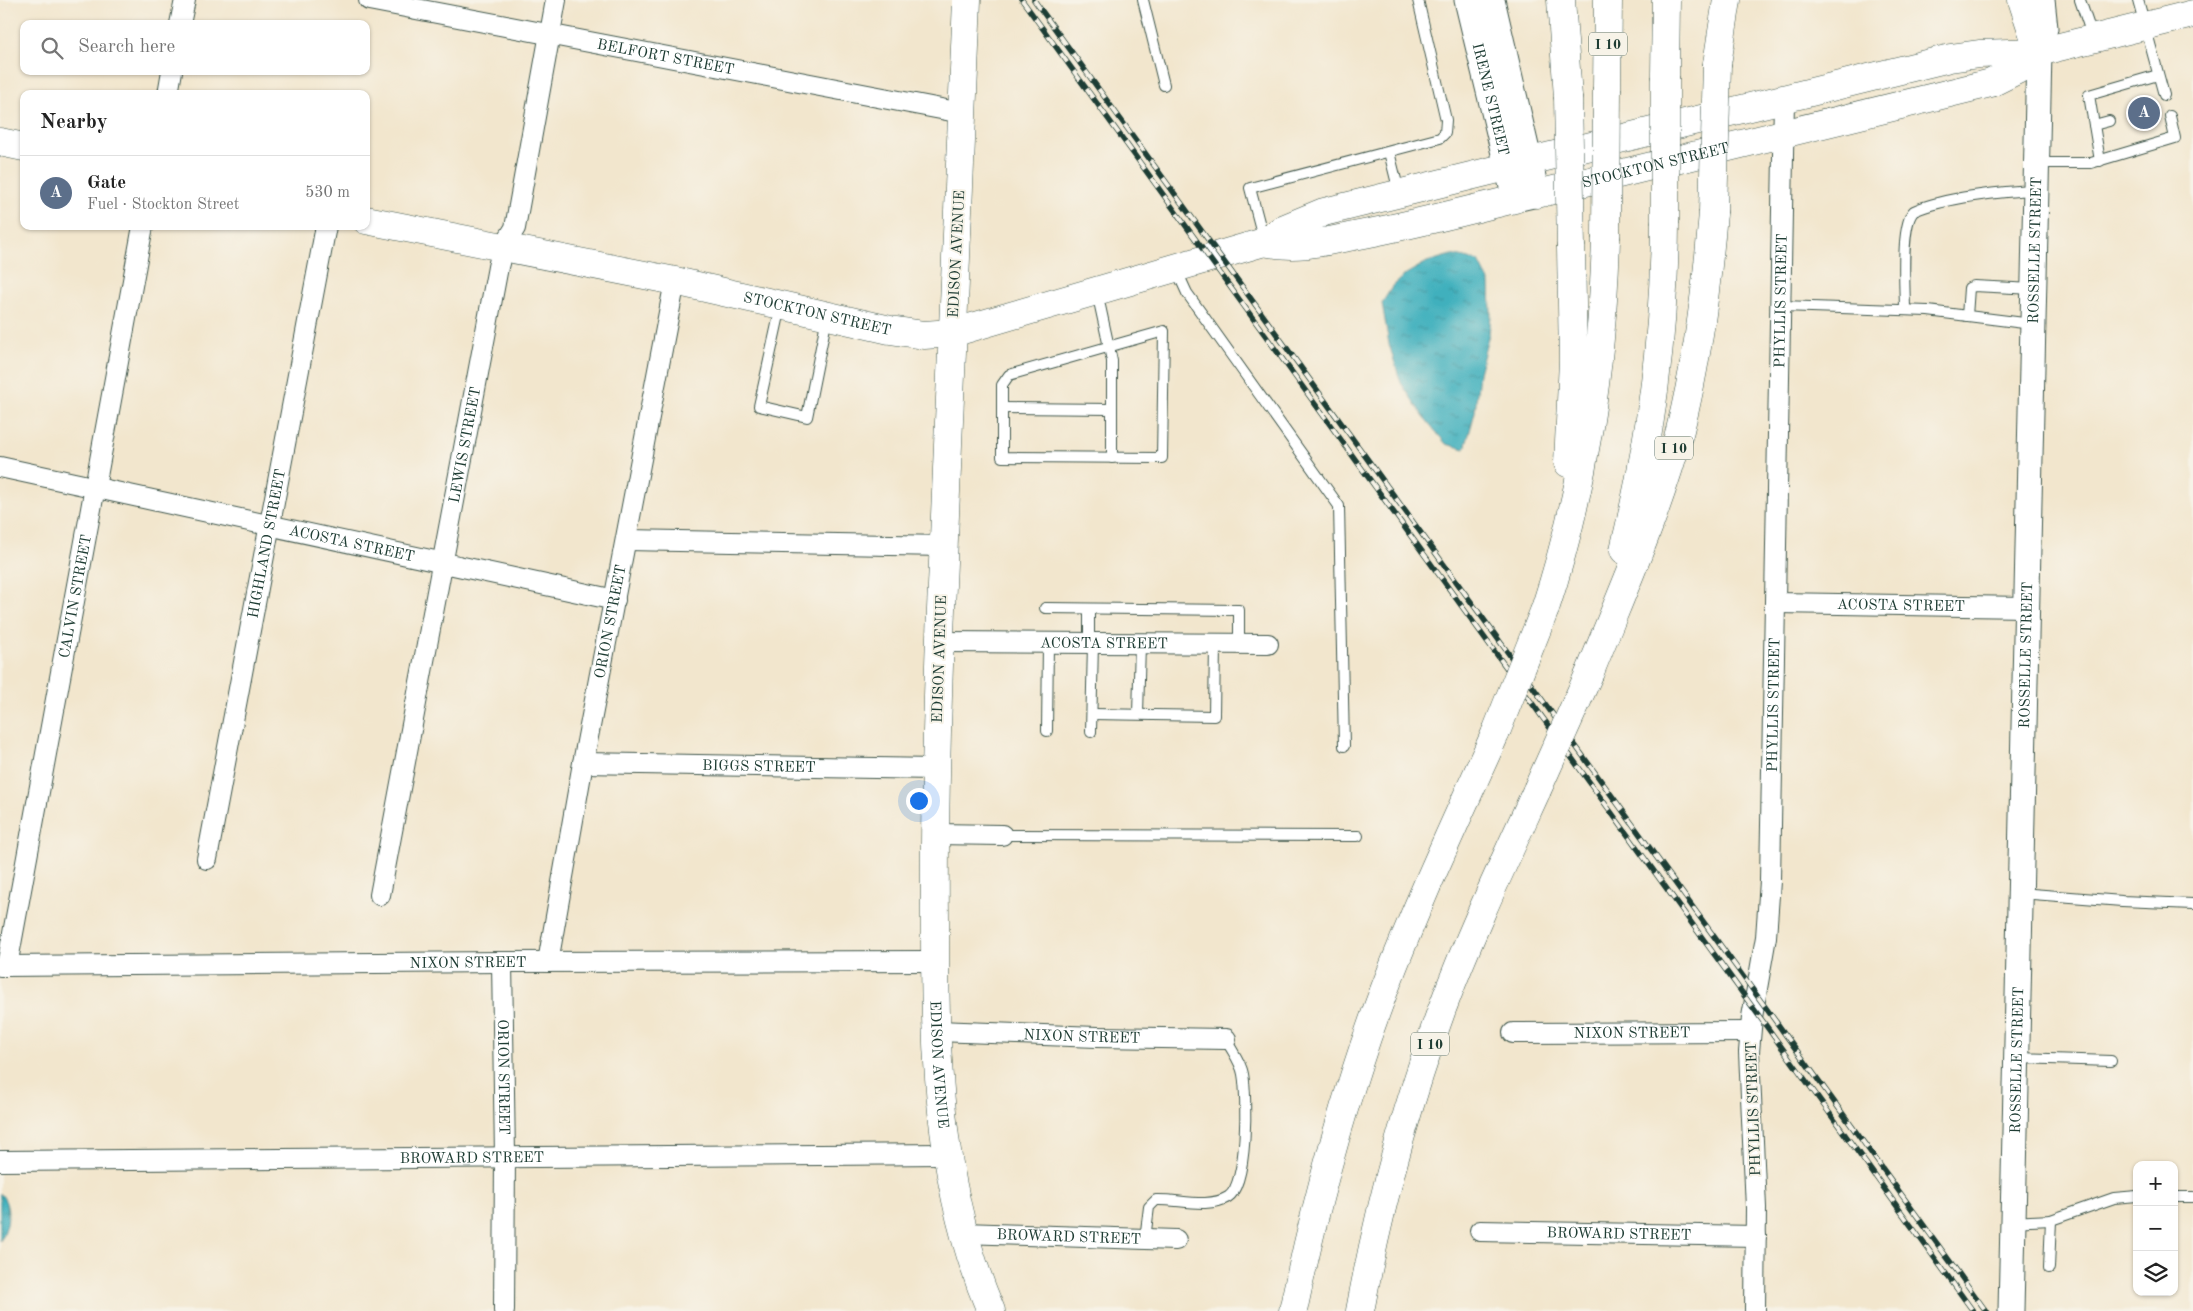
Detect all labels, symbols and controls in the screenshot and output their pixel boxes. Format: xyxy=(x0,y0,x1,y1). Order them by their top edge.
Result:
search box xyxy=(20,20,370,75)
road number: I 10 xyxy=(1589,33,1627,56)
icon: search xyxy=(38,34,66,62)
text: Search here xyxy=(78,38,175,57)
street label: BELFORT STREET xyxy=(596,38,735,78)
street label: IRENE STREET xyxy=(1469,42,1510,157)
pin: A xyxy=(2128,94,2160,132)
text: Nearby xyxy=(40,112,108,133)
street label: STOCKTON STREET xyxy=(1581,141,1731,192)
text: Gate xyxy=(87,174,126,193)
street label: ROSSELLE STREET xyxy=(2027,177,2045,324)
text: A xyxy=(50,185,62,201)
text: 530 m xyxy=(305,185,350,201)
street label: EDISON AVENUE xyxy=(947,190,968,318)
text: Fuel · Stockton Street xyxy=(87,197,239,213)
street label: PHYLLIS STREET xyxy=(1773,233,1791,368)
street label: STOCKTON STREET xyxy=(742,291,892,339)
street label: LEWIS STREET xyxy=(448,386,484,505)
road number: I 10 xyxy=(1655,436,1693,459)
street label: HIGHLAND STREET xyxy=(246,468,289,620)
street label: ACOSTA STREET xyxy=(287,524,416,565)
street label: CALVIN STREET xyxy=(58,533,95,660)
street label: ORION STREET xyxy=(593,564,630,680)
street label: ROSSELLE STREET xyxy=(2018,581,2036,729)
street label: EDISON AVENUE xyxy=(931,595,950,723)
street label: ACOSTA STREET xyxy=(1837,598,1965,615)
street label: ACOSTA STREET xyxy=(1040,637,1168,652)
street label: PHYLLIS STREET xyxy=(1766,637,1783,772)
street label: BIGGS STREET xyxy=(702,759,816,776)
your location xyxy=(906,788,932,814)
street label: NIXON STREET xyxy=(410,956,526,972)
street label: ROSSELLE STREET xyxy=(2009,986,2027,1134)
street label: EDISON AVENUE xyxy=(927,1000,950,1129)
street label: ORION STREET xyxy=(494,1019,511,1135)
street label: NIXON STREET xyxy=(1574,1026,1690,1042)
street label: NIXON STREET xyxy=(1023,1028,1140,1047)
road number: I 10 xyxy=(1411,1032,1449,1056)
street label: PHYLLIS STREET xyxy=(1745,1041,1764,1176)
street label: BROWARD STREET xyxy=(400,1151,544,1167)
map controls xyxy=(2133,1161,2178,1296)
button: + xyxy=(2133,1161,2178,1206)
button: − xyxy=(2133,1206,2178,1251)
street label: BROWARD STREET xyxy=(1547,1226,1691,1244)
street label: BROWARD STREET xyxy=(996,1228,1141,1248)
button: layers xyxy=(2133,1251,2178,1296)

